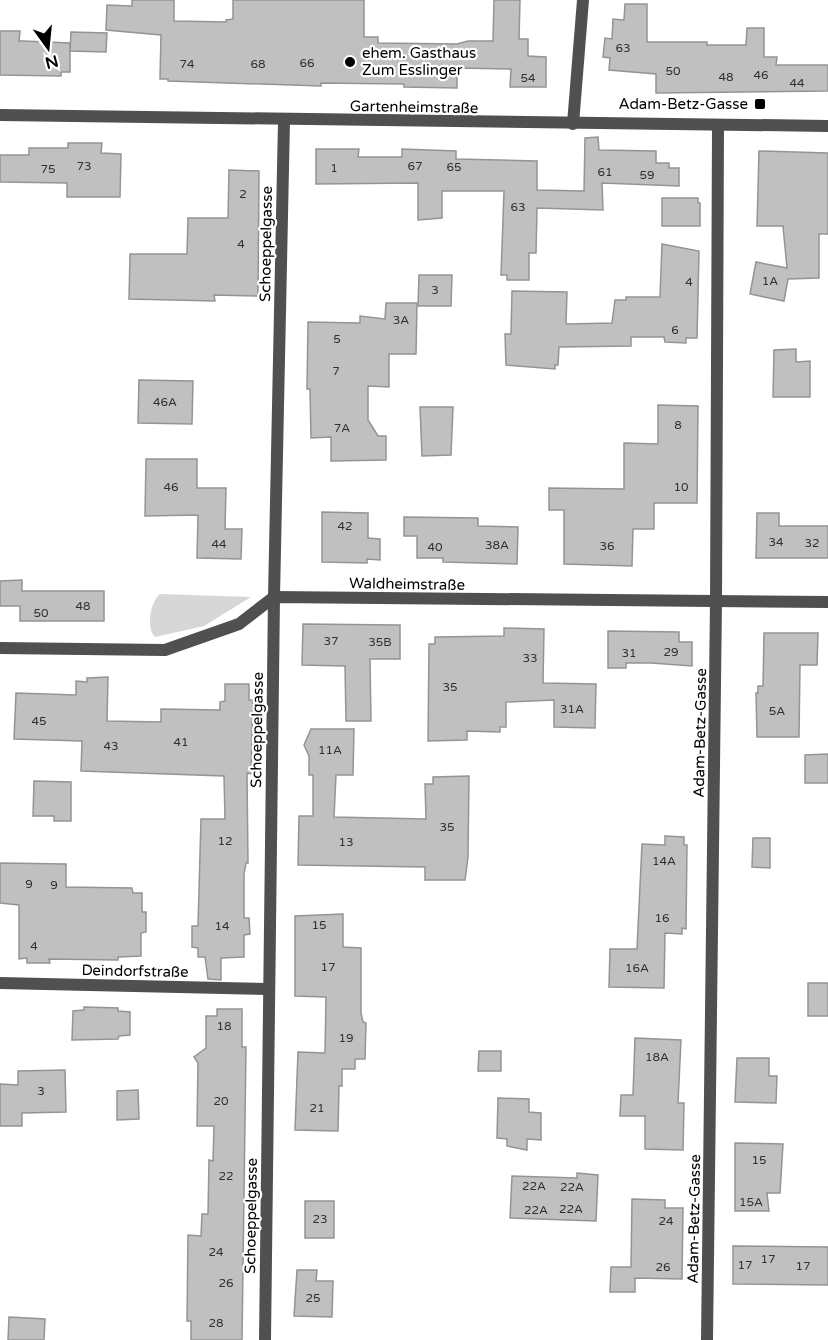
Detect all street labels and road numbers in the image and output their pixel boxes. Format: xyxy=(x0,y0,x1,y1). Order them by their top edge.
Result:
street label: Gartenheimstraße xyxy=(350,97,478,117)
street label: Schoeppelgasse xyxy=(256,186,276,302)
street label: Waldheimstraße xyxy=(349,574,465,594)
street label: Adam-Betz-Gasse xyxy=(690,668,710,798)
street label: Schoeppelgasse xyxy=(247,672,267,788)
street label: Deindorfstraße xyxy=(81,961,189,981)
street label: Adam-Betz-Gasse xyxy=(684,1154,704,1284)
street label: Schoeppelgasse xyxy=(241,1158,261,1274)

